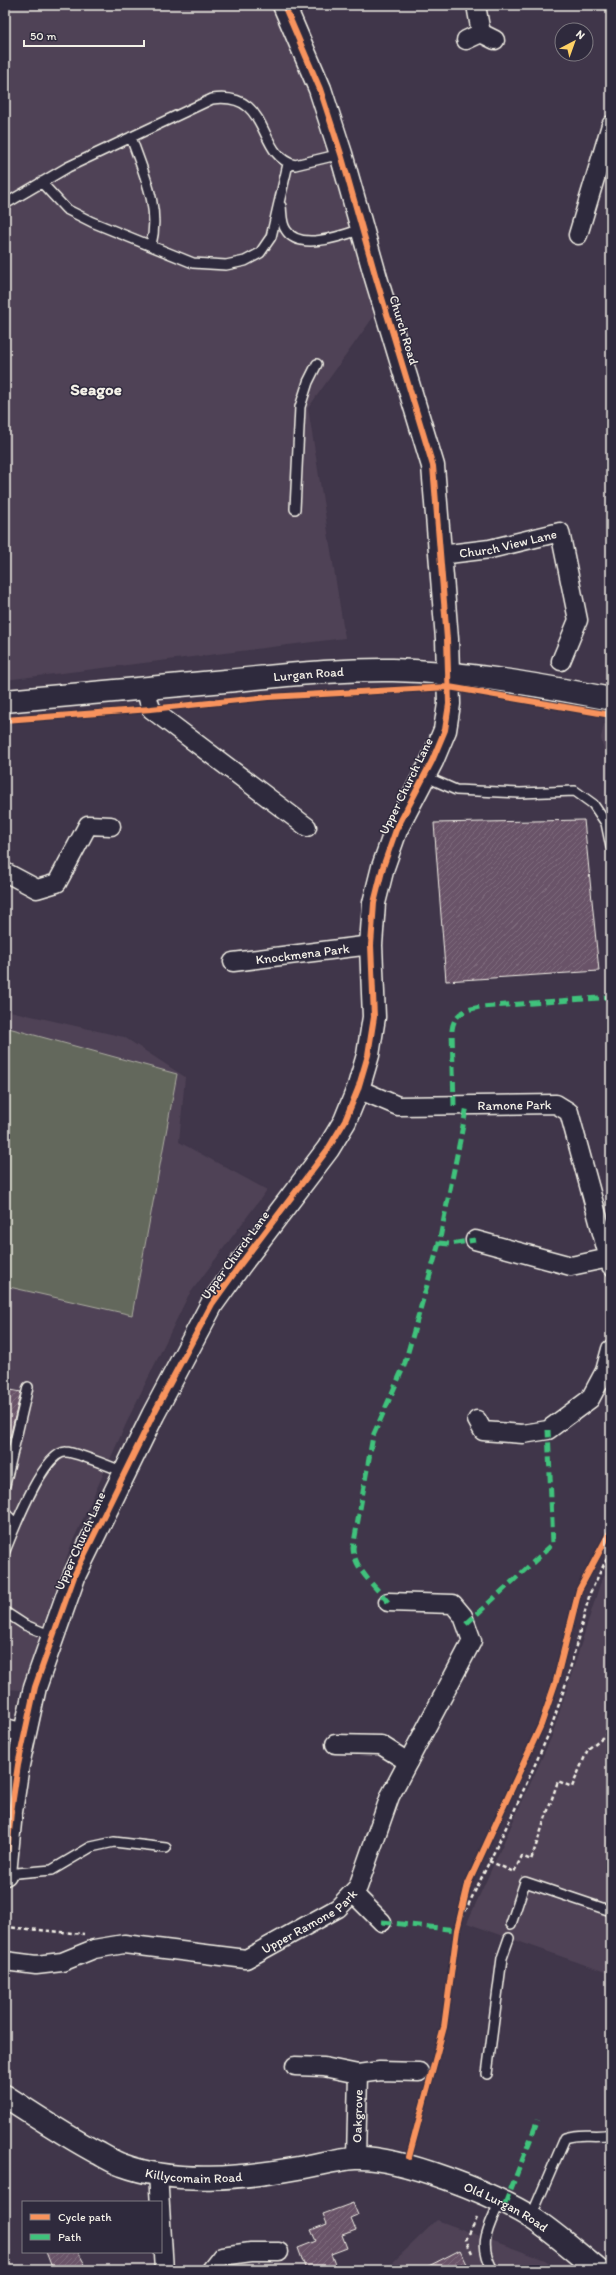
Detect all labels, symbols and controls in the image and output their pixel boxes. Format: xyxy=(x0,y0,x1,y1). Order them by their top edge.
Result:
scale bar xyxy=(24,22,144,48)
north arrow xyxy=(554,22,594,62)
text: N xyxy=(573,27,587,42)
text: 50 m xyxy=(30,29,56,43)
street label: Church Road xyxy=(386,294,422,366)
district label: Seagoe xyxy=(70,379,122,400)
street label: Church View Lane xyxy=(458,526,558,560)
street label: Lurgan Road xyxy=(273,663,344,684)
street label: Upper Church Lane xyxy=(376,735,436,837)
street label: Knockmena Park xyxy=(255,940,350,967)
street label: Ramone Park xyxy=(477,1097,552,1112)
street label: Upper Church Lane xyxy=(198,1208,272,1302)
street label: Upper Church Lane xyxy=(52,1490,108,1592)
street label: Upper Ramone Park xyxy=(259,1886,360,1956)
street label: Oakgrove xyxy=(349,2089,365,2143)
street label: Killycomain Road xyxy=(144,2165,243,2185)
street label: Old Lurgan Road xyxy=(462,2178,551,2234)
legend xyxy=(22,2201,162,2253)
text: Cycle path xyxy=(58,2210,112,2224)
text: Path xyxy=(58,2230,81,2244)

